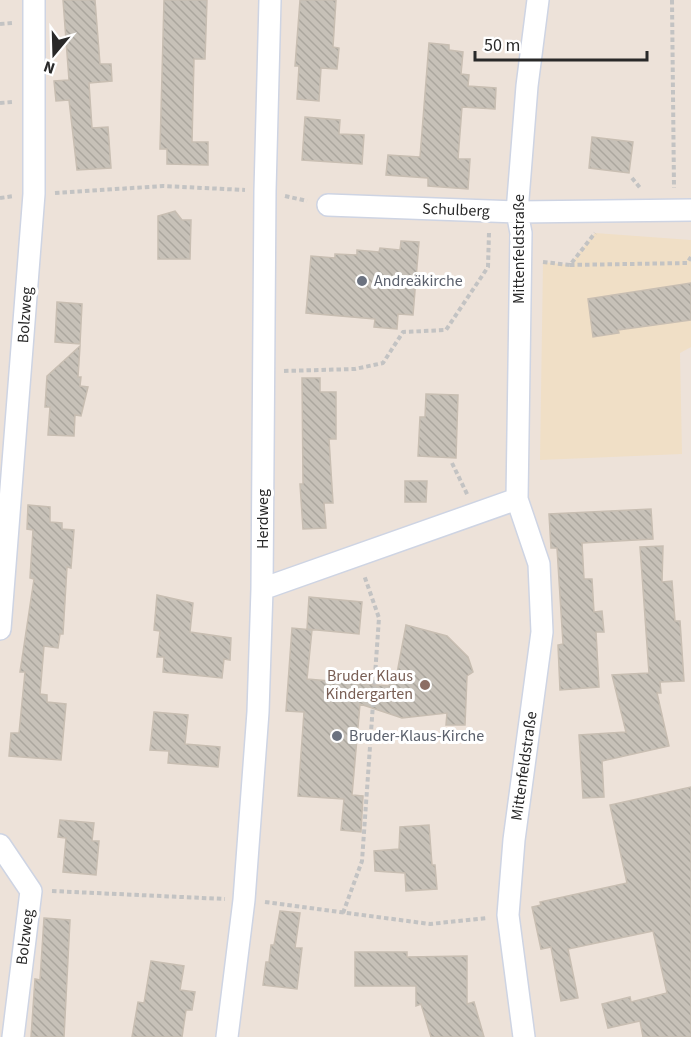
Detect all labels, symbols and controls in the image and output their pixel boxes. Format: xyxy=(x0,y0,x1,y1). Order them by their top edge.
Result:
north arrow xyxy=(24,24,84,84)
scale bar xyxy=(475,24,648,62)
text: 50 m xyxy=(484,33,520,58)
text: N xyxy=(41,55,58,79)
street label: Mittenfeldstraße xyxy=(508,194,530,304)
street label: Schulberg xyxy=(422,198,490,222)
place label: Andreäkirche xyxy=(374,270,463,292)
marker: Andreäkirche xyxy=(355,274,369,288)
street label: Bolzweg xyxy=(12,286,38,344)
street label: Herdweg xyxy=(252,489,274,549)
place label: Bruder Klaus Kindergarten xyxy=(326,665,413,705)
marker: Bruder Klaus Kindergarten xyxy=(418,678,432,692)
street label: Mittenfeldstraße xyxy=(505,710,543,822)
place label: Bruder-Klaus-Kirche xyxy=(349,725,484,747)
marker: Bruder-Klaus-Kirche xyxy=(330,729,344,743)
street label: Bolzweg xyxy=(11,908,39,966)

